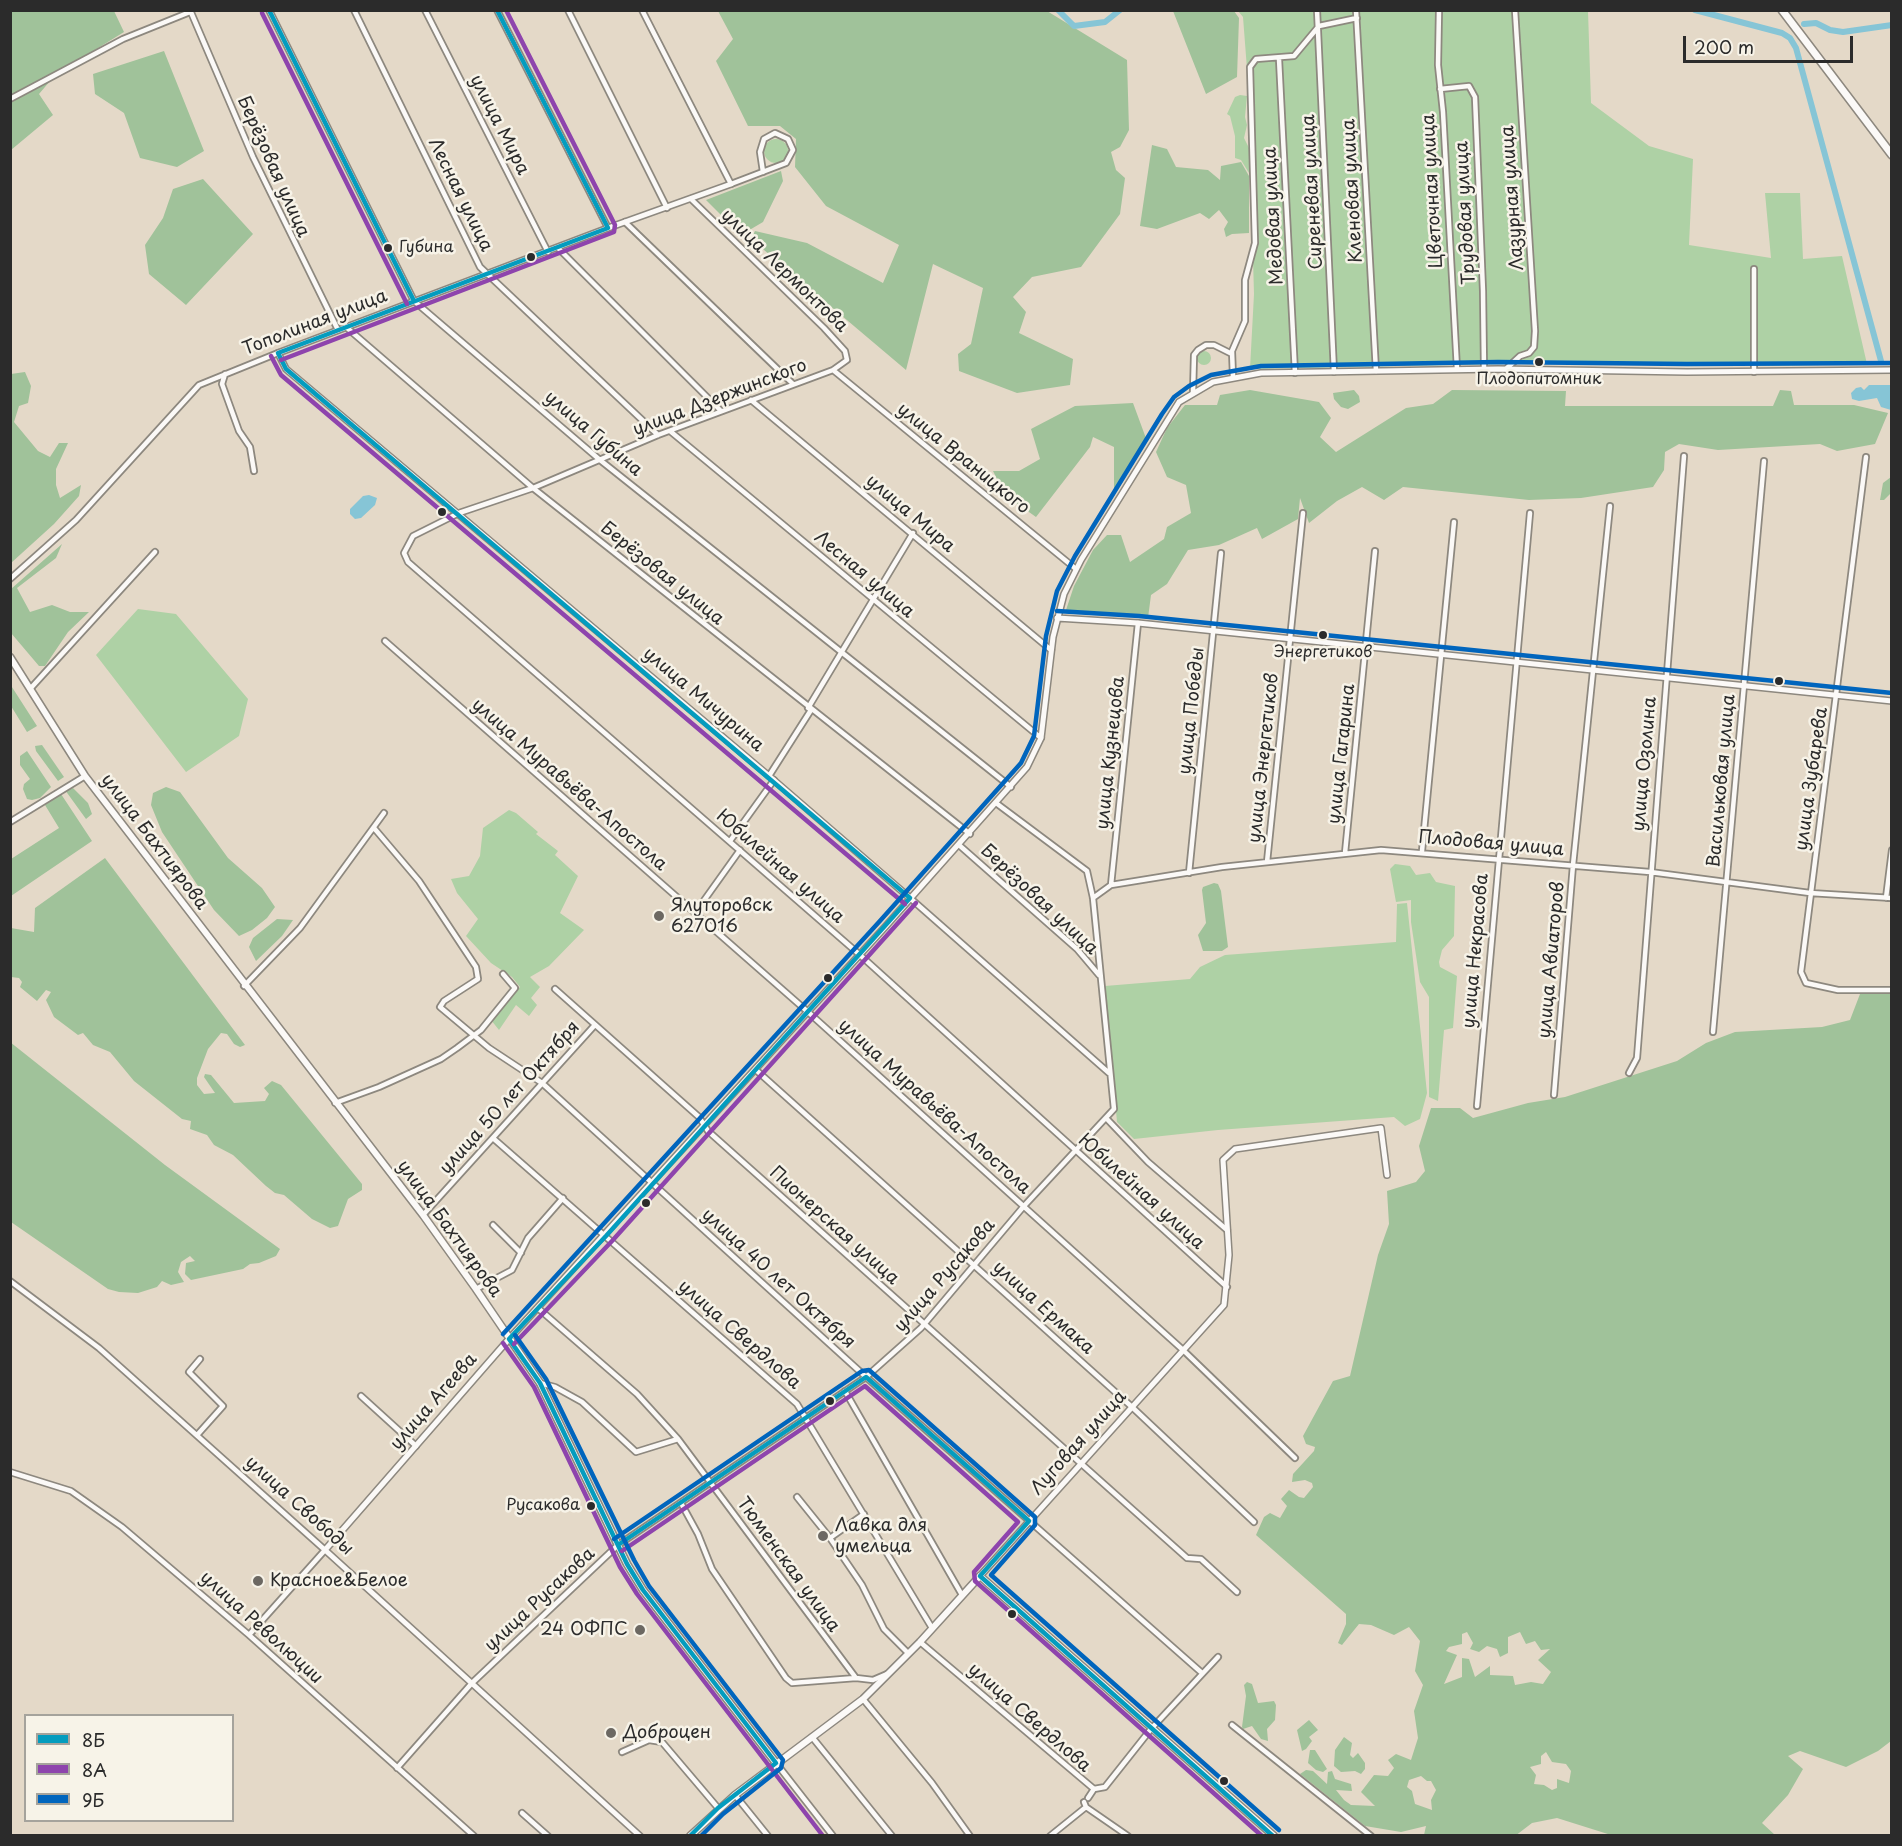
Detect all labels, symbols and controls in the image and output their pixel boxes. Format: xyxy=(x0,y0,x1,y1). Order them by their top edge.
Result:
scale bar xyxy=(1686,24,1856,62)
text: 200 m xyxy=(1694,33,1754,60)
street label: улица Мира xyxy=(465,71,533,179)
street label: Берёзовая улица xyxy=(232,93,314,241)
street label: Цветочная улица xyxy=(1418,113,1448,269)
street label: Сиреневая улица xyxy=(1298,114,1328,270)
street label: Кленовая улица xyxy=(1338,118,1368,264)
street label: Лазурная улица xyxy=(1497,125,1529,271)
street label: Лесная улица xyxy=(423,135,497,255)
street label: Трудовая улица xyxy=(1451,141,1481,285)
street label: Медовая улица xyxy=(1260,147,1288,285)
street label: улица Лермонтова xyxy=(716,205,852,337)
place label: Губина xyxy=(399,238,454,258)
marker: Губина xyxy=(382,242,394,254)
unlabelled marker xyxy=(525,251,537,263)
street label: Тополиная улица xyxy=(240,285,390,361)
street label: улица Дзержинского xyxy=(630,355,810,441)
marker: Плодопитомник xyxy=(1533,356,1545,368)
place label: Плодопитомник xyxy=(1477,370,1601,390)
street label: улица Губина xyxy=(540,387,646,481)
street label: улица Враницкого xyxy=(892,399,1034,519)
street label: улица Мира xyxy=(861,471,959,557)
unlabelled marker xyxy=(436,506,448,518)
street label: Берёзовая улица xyxy=(596,518,728,630)
street label: Лесная улица xyxy=(810,527,918,623)
marker: Энергетиков xyxy=(1317,629,1329,641)
street label: улица Мичурина xyxy=(638,643,768,757)
place label: Энергетиков xyxy=(1274,643,1372,663)
street label: улица Победы xyxy=(1175,646,1209,776)
street label: улица Энергетиков xyxy=(1244,672,1284,844)
street label: улица Кузнецова xyxy=(1092,675,1130,831)
unlabelled marker xyxy=(1773,675,1785,687)
street label: улица Гагарина xyxy=(1324,683,1360,825)
street label: Васильковая улица xyxy=(1704,693,1740,869)
street label: улица Муравьёва-Апостола xyxy=(467,694,671,876)
street label: улица Озолина xyxy=(1628,696,1662,832)
street label: улица Зубарева xyxy=(1791,706,1833,852)
street label: улица Бахтиярова xyxy=(96,770,212,914)
street label: Юбилейная улица xyxy=(712,806,848,928)
street label: Плодовая улица xyxy=(1417,827,1565,861)
street label: Берёзовая улица xyxy=(976,840,1102,960)
street label: улица Некрасова xyxy=(1458,873,1494,1029)
street label: улица Авиаторов xyxy=(1534,881,1570,1039)
place label: Ялуторовск 627016 xyxy=(671,895,772,938)
marker: Ялуторовск 627016 xyxy=(652,909,666,923)
unlabelled marker xyxy=(822,972,834,984)
street label: улица Муравьёва-Апостола xyxy=(833,1015,1035,1199)
street label: улица 50 лет Октября xyxy=(435,1017,585,1179)
street label: Юбилейная улица xyxy=(1073,1130,1209,1254)
street label: улица Бахтиярова xyxy=(392,1156,506,1302)
street label: Пионерская улица xyxy=(765,1162,903,1290)
unlabelled marker xyxy=(640,1197,652,1209)
street label: улица 40 лет Октября xyxy=(697,1204,859,1354)
street label: улица Русакова xyxy=(890,1215,1000,1337)
street label: улица Ермака xyxy=(988,1257,1098,1359)
street label: улица Свердлова xyxy=(673,1276,805,1394)
street label: улица Агеева xyxy=(386,1349,482,1455)
street label: Луговая улица xyxy=(1027,1386,1131,1500)
unlabelled marker xyxy=(824,1395,836,1407)
street label: улица Свободы xyxy=(240,1452,358,1560)
street label: Тюменская улица xyxy=(732,1493,844,1637)
place label: Русакова xyxy=(506,1496,580,1516)
marker: Русакова xyxy=(585,1500,597,1512)
place label: Лавка для умельца xyxy=(835,1515,927,1558)
marker: Лавка для умельца xyxy=(816,1529,830,1543)
street label: улица Русакова xyxy=(480,1543,600,1657)
street label: улица Революции xyxy=(195,1567,327,1689)
place label: Красное&Белое xyxy=(270,1570,408,1592)
marker: Красное&Белое xyxy=(251,1574,265,1588)
unlabelled marker xyxy=(1006,1608,1018,1620)
place label: 24 ОФПС xyxy=(540,1619,628,1641)
marker: 24 ОФПС xyxy=(633,1623,647,1637)
street label: улица Свердлова xyxy=(963,1659,1095,1777)
legend xyxy=(24,1714,234,1822)
place label: Доброцен xyxy=(623,1722,711,1744)
text: 8Б xyxy=(82,1726,105,1753)
marker: Доброцен xyxy=(604,1726,618,1740)
text: 8А xyxy=(82,1756,107,1783)
unlabelled marker xyxy=(1218,1775,1230,1787)
text: 9Б xyxy=(82,1786,104,1813)

